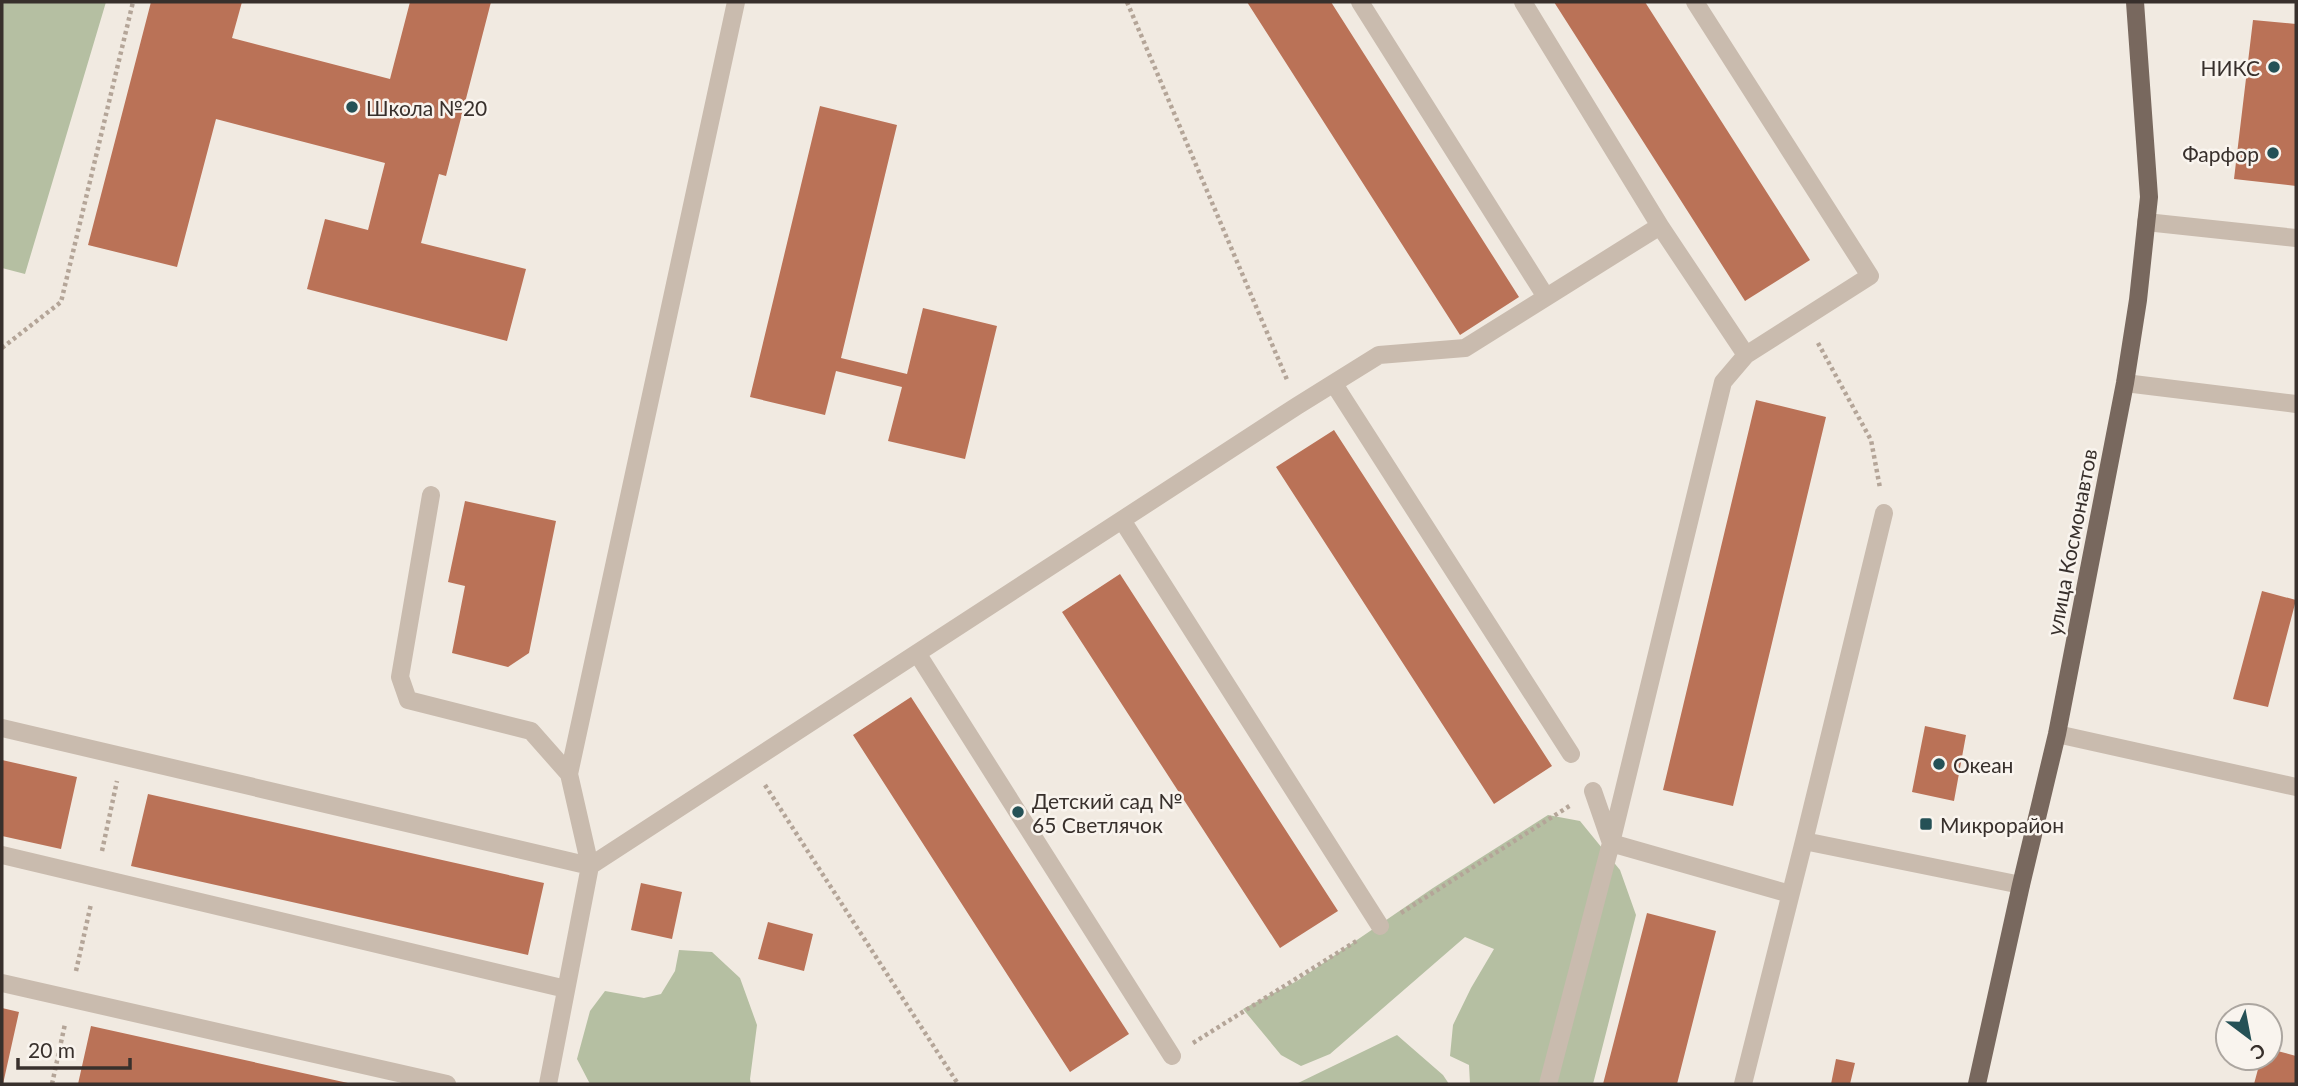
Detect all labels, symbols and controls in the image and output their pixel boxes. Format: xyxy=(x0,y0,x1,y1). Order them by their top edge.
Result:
place label: НИКС xyxy=(2201,55,2260,80)
marker: НИКС xyxy=(2266,59,2282,75)
place label: Школа №20 xyxy=(366,95,487,120)
marker: Школа №20 xyxy=(344,99,360,115)
place label: Фарфор xyxy=(2182,141,2259,166)
marker: Фарфор xyxy=(2265,145,2281,161)
street label: улица Космонавтов xyxy=(2041,447,2101,637)
place label: Океан xyxy=(1953,752,2013,777)
marker: Океан xyxy=(1931,756,1947,772)
place label: Детский сад № 65 Светлячок xyxy=(1032,788,1183,837)
marker: Детский сад № 65 Светлячок xyxy=(1010,804,1026,820)
place label: Микрорайон xyxy=(1940,812,2064,837)
marker: Микрорайон xyxy=(1918,816,1934,832)
north arrow xyxy=(2214,1002,2284,1072)
scale bar xyxy=(18,1026,130,1070)
text: 20 m xyxy=(28,1037,75,1062)
text: С xyxy=(2246,1039,2270,1065)

